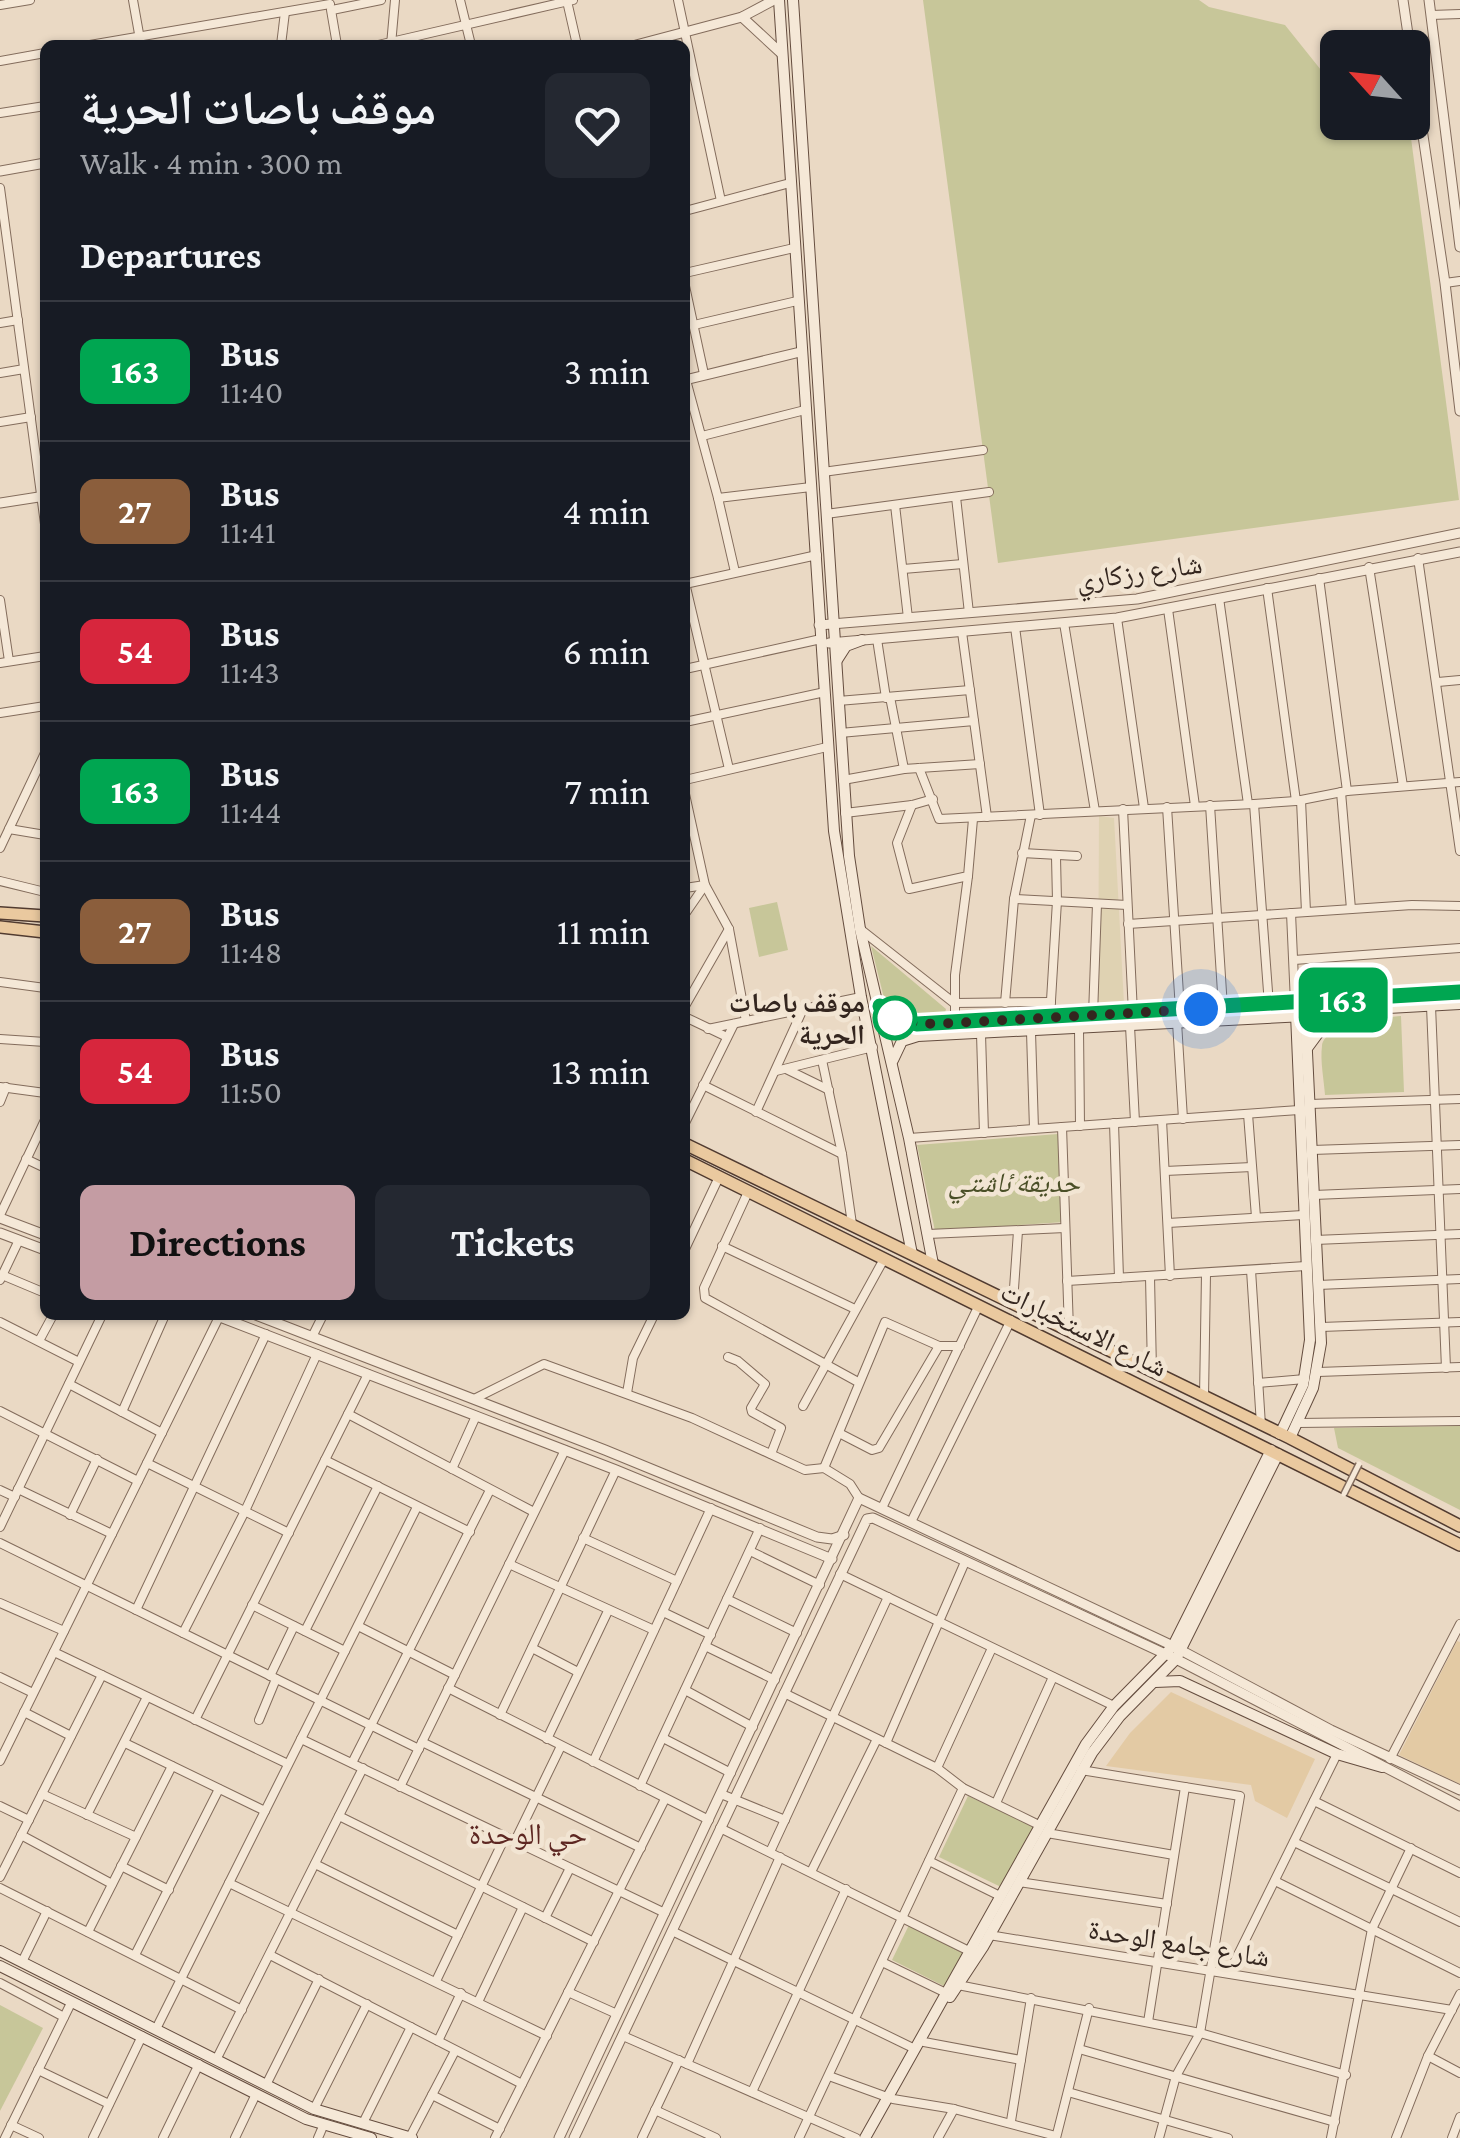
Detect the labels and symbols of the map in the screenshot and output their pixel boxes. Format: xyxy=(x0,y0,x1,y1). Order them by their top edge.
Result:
north arrow xyxy=(1320,30,1430,140)
street label: شارع رزكاري xyxy=(1074,548,1205,603)
line badge: 163 xyxy=(1286,968,1400,1032)
your location xyxy=(1176,984,1226,1034)
place label: موقف باصات الحریة xyxy=(729,987,865,1050)
marker: موقف باصات الحریة xyxy=(874,997,916,1039)
park label: حديقة ئاشتي xyxy=(948,1167,1081,1205)
street label: شارع الاستخبارات xyxy=(995,1275,1172,1384)
district label: حي الوحدة xyxy=(469,1817,587,1857)
street label: شارع جامع الوحدة xyxy=(1086,1913,1272,1975)

